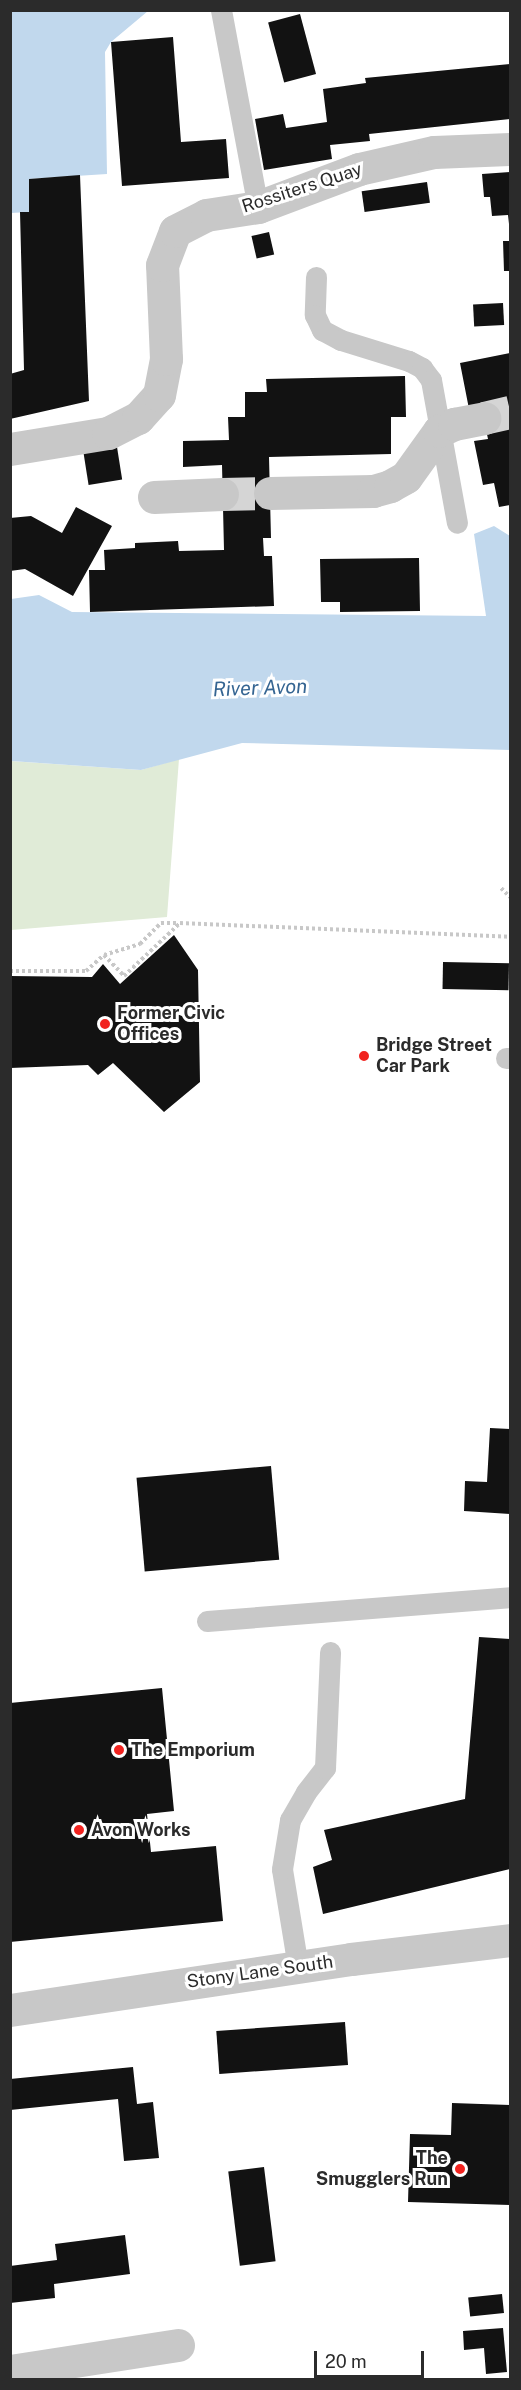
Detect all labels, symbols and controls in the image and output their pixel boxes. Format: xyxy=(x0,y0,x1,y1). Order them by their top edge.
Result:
street label: Rossiters Quay xyxy=(239,158,365,218)
water label: River Avon xyxy=(212,674,308,702)
place label: Former Civic Offices xyxy=(117,1003,225,1046)
marker: Former Civic Offices xyxy=(98,1017,112,1031)
place label: Bridge Street Car Park xyxy=(376,1035,492,1078)
marker: Bridge Street Car Park xyxy=(357,1049,371,1063)
place label: The Emporium xyxy=(131,1739,255,1761)
marker: The Emporium xyxy=(112,1743,126,1757)
place label: Avon Works xyxy=(91,1819,191,1841)
marker: Avon Works xyxy=(72,1823,86,1837)
street label: Stony Lane South xyxy=(185,1951,335,1993)
place label: The Smugglers Run xyxy=(316,2148,448,2190)
marker: The Smugglers Run xyxy=(453,2162,467,2176)
scale bar xyxy=(317,2339,426,2377)
text: 20 m xyxy=(325,2351,367,2372)

